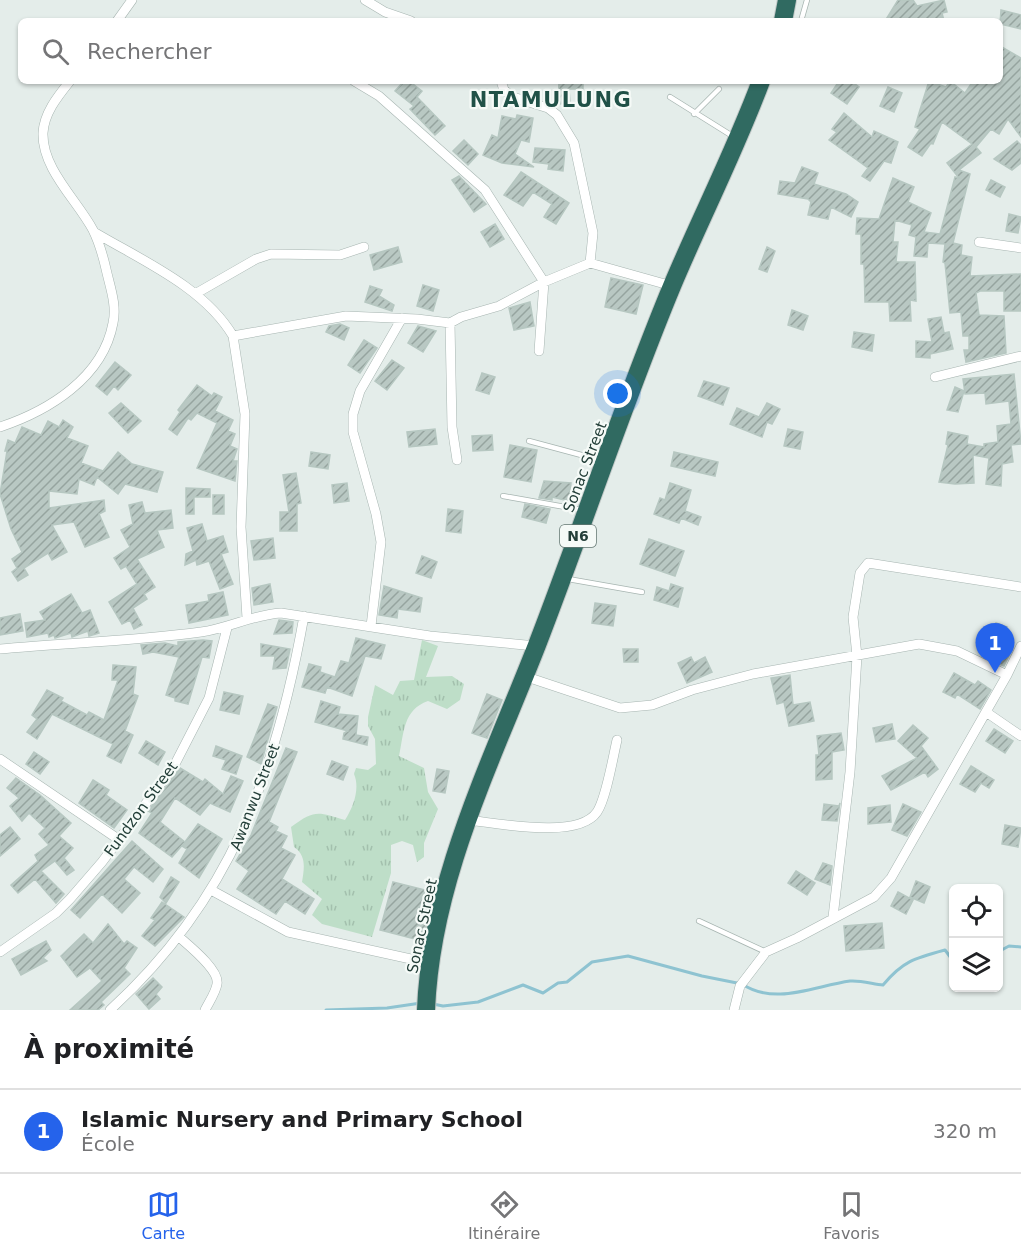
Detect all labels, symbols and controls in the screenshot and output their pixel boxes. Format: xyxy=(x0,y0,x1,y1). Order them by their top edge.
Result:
search box xyxy=(18,18,1003,84)
icon: search xyxy=(39,35,72,68)
text: Rechercher xyxy=(87,39,212,64)
district label: NTAMULUNG xyxy=(470,88,632,112)
your location xyxy=(603,379,632,408)
street label: Sonac Street xyxy=(559,419,611,515)
road number: N6 xyxy=(560,525,596,547)
pin: 1 xyxy=(976,624,1014,673)
street label: Awanwu Street xyxy=(226,741,284,853)
street label: Fundzon Street xyxy=(100,758,182,860)
street label: Sonac Street xyxy=(403,877,441,975)
map controls xyxy=(949,884,1003,992)
button: locate xyxy=(949,884,1003,938)
button: layers xyxy=(949,938,1003,992)
text: À proximité xyxy=(24,1034,194,1064)
text: Islamic Nursery and Primary School xyxy=(81,1107,523,1132)
text: 1 xyxy=(37,1119,50,1143)
text: 320 m xyxy=(933,1119,997,1143)
text: École xyxy=(81,1132,135,1156)
tab: Carte xyxy=(141,1188,185,1243)
tab: Itinéraire xyxy=(468,1188,540,1243)
tab: Favoris xyxy=(823,1188,880,1243)

